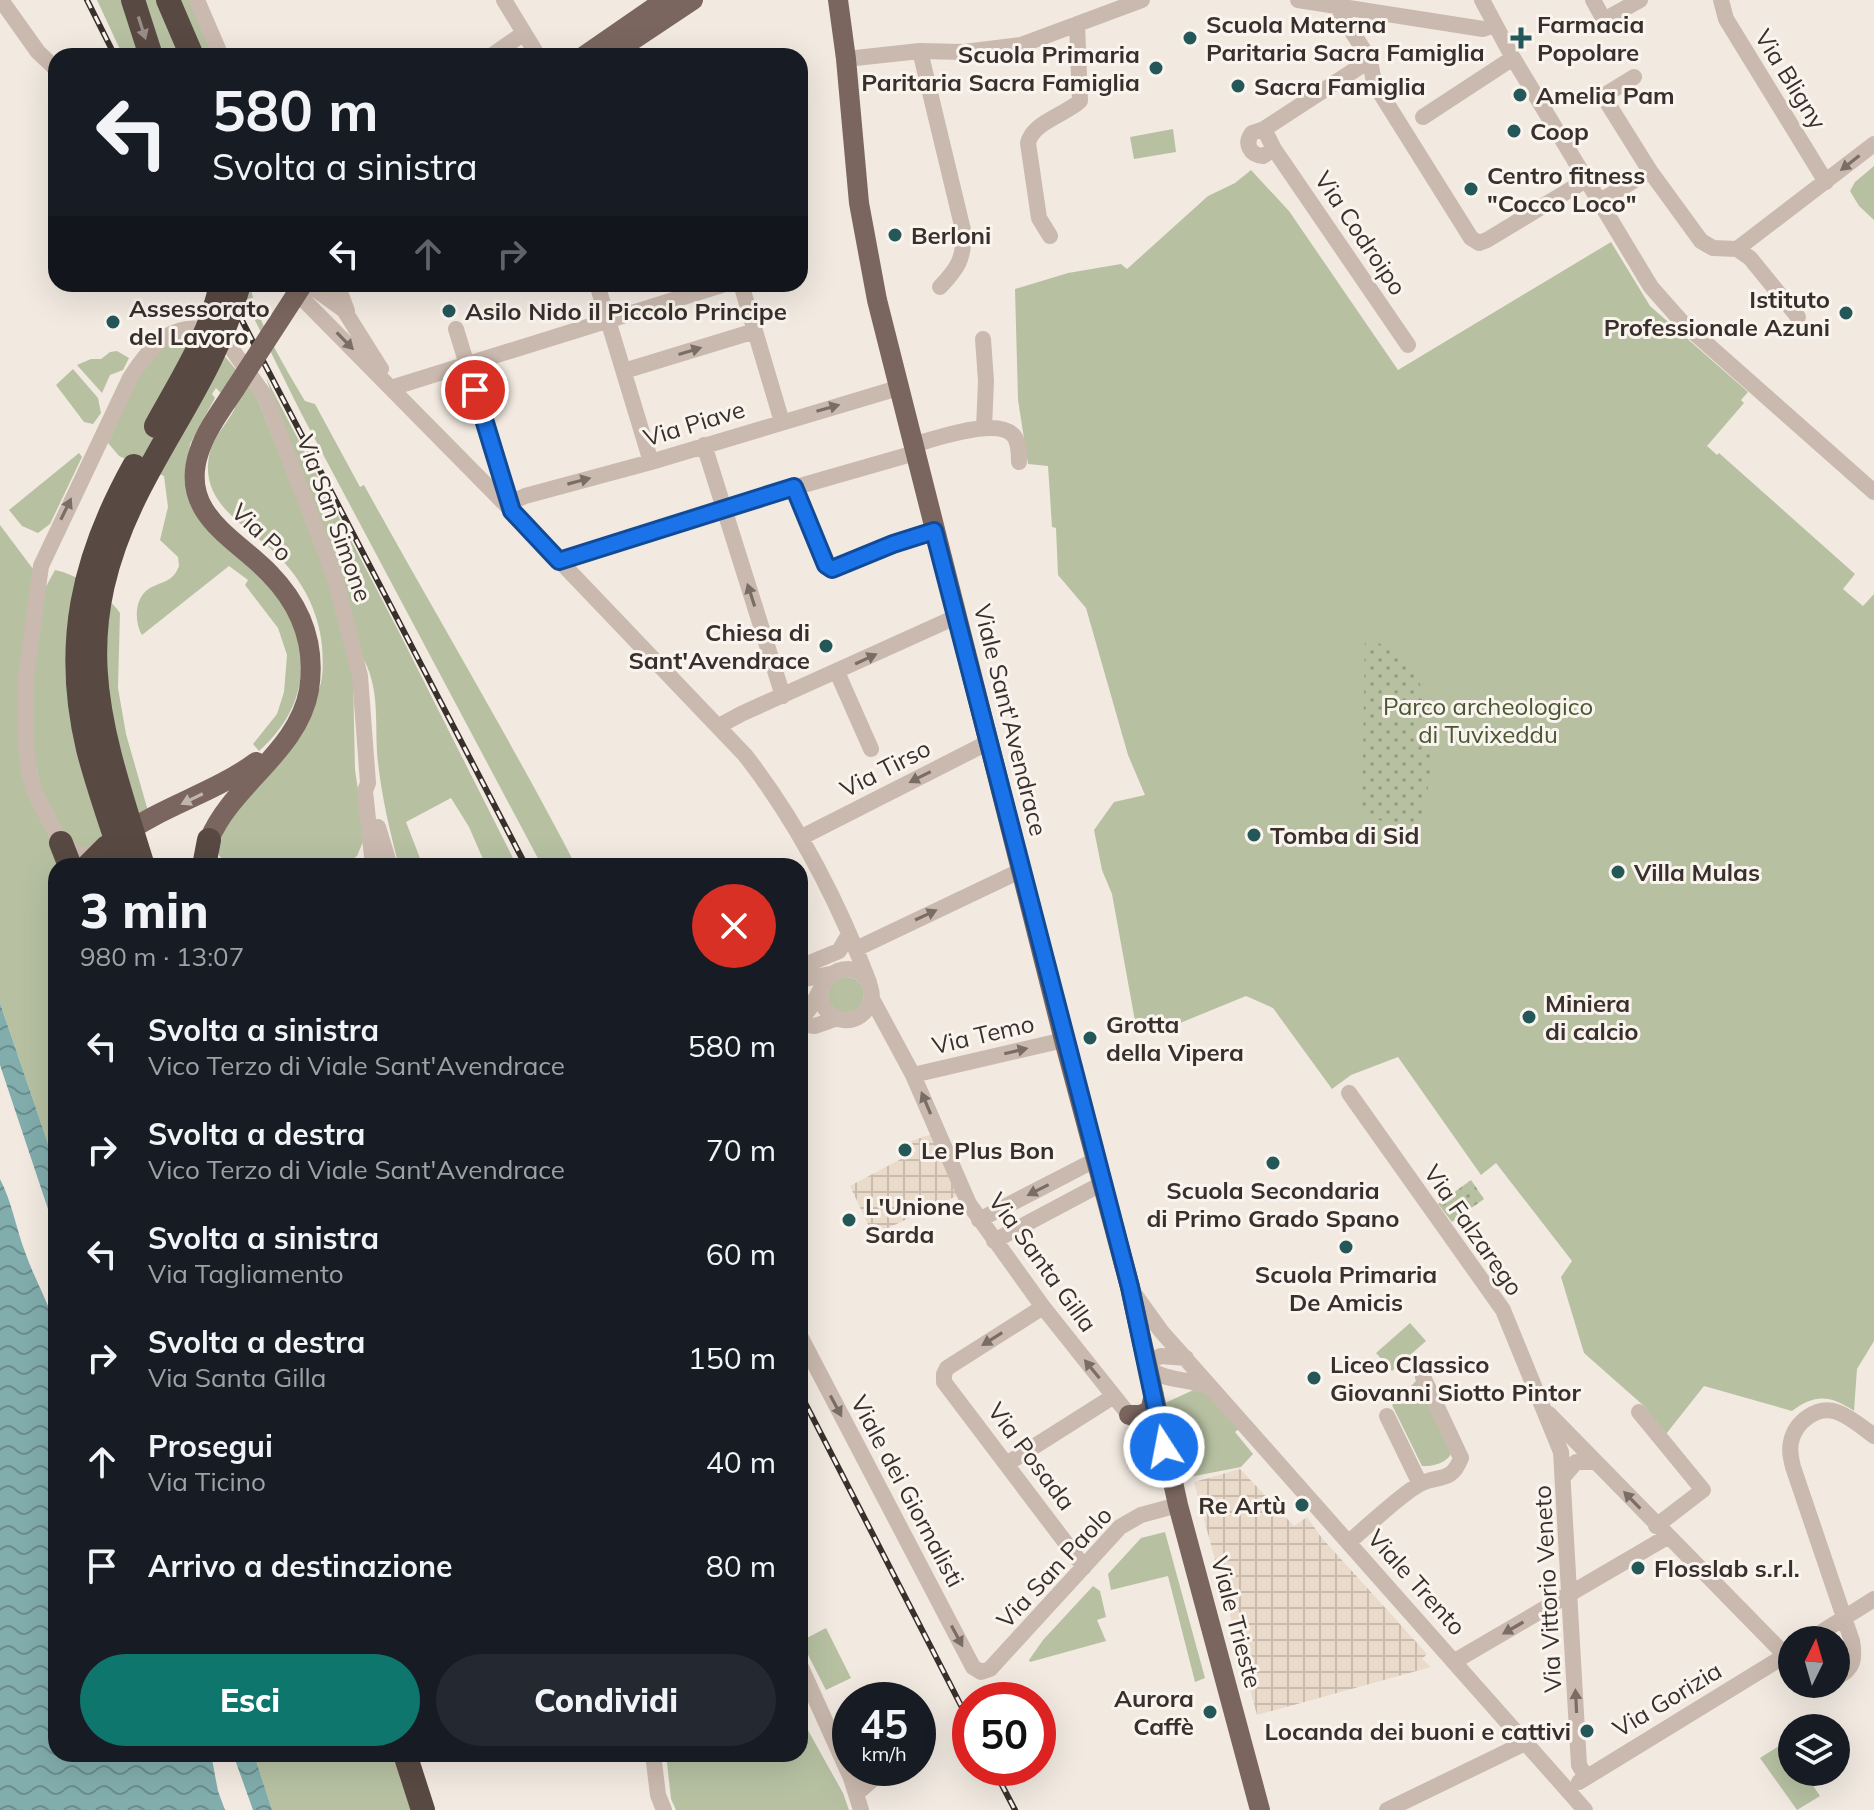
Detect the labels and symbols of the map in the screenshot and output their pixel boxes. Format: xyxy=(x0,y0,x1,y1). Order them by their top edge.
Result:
place label: Scuola Materna Paritaria Sacra Famiglia xyxy=(1206,9,1485,67)
place label: Farmacia Popolare xyxy=(1537,9,1644,67)
one-way arrow xyxy=(136,16,149,40)
street label: Via Bligny xyxy=(1749,24,1834,135)
marker: Scuola Materna Paritaria Sacra Famiglia xyxy=(1181,29,1199,47)
marker: Farmacia Popolare xyxy=(1512,29,1530,47)
place label: Scuola Primaria Paritaria Sacra Famiglia xyxy=(861,39,1140,97)
marker: Scuola Primaria Paritaria Sacra Famiglia xyxy=(1147,59,1165,77)
place label: Sacra Famiglia xyxy=(1254,71,1426,101)
marker: Sacra Famiglia xyxy=(1229,77,1247,95)
place label: Amelia Pam xyxy=(1536,80,1675,110)
marker: Amelia Pam xyxy=(1511,86,1529,104)
place label: Coop xyxy=(1530,116,1589,146)
marker: Coop xyxy=(1505,122,1523,140)
one-way arrow xyxy=(1840,154,1860,170)
place label: Centro fitness "Cocco Loco" xyxy=(1487,160,1645,218)
street label: Via Codroipo xyxy=(1309,165,1413,301)
marker: Centro fitness "Cocco Loco" xyxy=(1462,180,1480,198)
place label: Berloni xyxy=(911,220,991,250)
marker: Berloni xyxy=(886,226,904,244)
place label: Istituto Professionale Azuni xyxy=(1604,284,1830,342)
place label: Assessorato del Lavoro xyxy=(129,293,270,351)
place label: Asilo Nido il Piccolo Principe xyxy=(465,296,787,326)
marker: Asilo Nido il Piccolo Principe xyxy=(440,302,458,320)
marker: Istituto Professionale Azuni xyxy=(1837,304,1855,322)
marker: Assessorato del Lavoro xyxy=(104,313,122,331)
one-way arrow xyxy=(335,331,354,350)
one-way arrow xyxy=(678,344,702,357)
pin xyxy=(441,356,509,424)
street label: Via Piave xyxy=(640,393,748,453)
one-way arrow xyxy=(817,401,841,414)
street label: Via San Simone xyxy=(291,430,379,606)
one-way arrow xyxy=(566,475,591,487)
street label: Via Po xyxy=(225,497,299,567)
one-way arrow xyxy=(59,498,73,521)
one-way arrow xyxy=(744,583,757,607)
street label: Viale Sant'Avendrace xyxy=(968,601,1054,839)
place label: Chiesa di Sant'Avendrace xyxy=(628,617,810,675)
marker: Chiesa di Sant'Avendrace xyxy=(817,637,835,655)
one-way arrow xyxy=(854,652,878,666)
park label: Parco archeologico di Tuvixeddu xyxy=(1383,691,1593,749)
street label: Via Tirso xyxy=(835,732,935,804)
one-way arrow xyxy=(908,771,931,784)
one-way arrow xyxy=(180,792,203,806)
place label: Tomba di Sid xyxy=(1270,820,1419,850)
marker: Tomba di Sid xyxy=(1245,826,1263,844)
place label: Villa Mulas xyxy=(1633,857,1760,887)
marker: Villa Mulas xyxy=(1609,863,1627,881)
one-way arrow xyxy=(915,908,938,922)
place label: Miniera di calcio xyxy=(1545,988,1638,1046)
street label: Via Temo xyxy=(929,1008,1037,1060)
marker: Miniera di calcio xyxy=(1520,1008,1538,1026)
place label: Grotta della Vipera xyxy=(1106,1009,1244,1067)
marker: Grotta della Vipera xyxy=(1081,1029,1099,1047)
one-way arrow xyxy=(1004,1044,1029,1057)
one-way arrow xyxy=(919,1091,932,1115)
place label: Le Plus Bon xyxy=(921,1135,1054,1165)
marker: Le Plus Bon xyxy=(896,1141,914,1159)
marker: Scuola Secondaria di Primo Grado Spano xyxy=(1264,1154,1282,1172)
street label: Via Falzarego xyxy=(1418,1159,1530,1301)
place label: Scuola Secondaria di Primo Grado Spano xyxy=(1146,1175,1400,1233)
one-way arrow xyxy=(1027,1183,1050,1196)
street label: Via Santa Gilla xyxy=(982,1187,1104,1337)
place label: L'Unione Sarda xyxy=(865,1191,965,1249)
marker: L'Unione Sarda xyxy=(840,1211,858,1229)
marker: Scuola Primaria De Amicis xyxy=(1337,1238,1355,1256)
place label: Scuola Primaria De Amicis xyxy=(1255,1259,1437,1317)
one-way arrow xyxy=(981,1332,1002,1347)
place label: Liceo Classico Giovanni Siotto Pintor xyxy=(1330,1349,1581,1407)
one-way arrow xyxy=(1085,1359,1101,1379)
marker: Liceo Classico Giovanni Siotto Pintor xyxy=(1305,1369,1323,1387)
street label: Viale dei Giornalisti xyxy=(845,1390,971,1592)
one-way arrow xyxy=(829,1394,842,1417)
street label: Via Posada xyxy=(982,1396,1082,1516)
position arrow xyxy=(1122,1405,1206,1489)
street label: Via Vittorio Veneto xyxy=(1527,1485,1567,1693)
place label: Re Artù xyxy=(1198,1490,1286,1520)
one-way arrow xyxy=(1623,1491,1642,1510)
marker: Re Artù xyxy=(1293,1496,1311,1514)
street label: Via San Paolo xyxy=(990,1500,1118,1634)
street label: Viale Trento xyxy=(1362,1523,1472,1641)
street label: Viale Trieste xyxy=(1205,1553,1269,1691)
place label: Flosslab s.r.l. xyxy=(1654,1553,1800,1583)
marker: Flosslab s.r.l. xyxy=(1629,1559,1647,1577)
one-way arrow xyxy=(1502,1621,1524,1635)
one-way arrow xyxy=(950,1624,963,1647)
north arrow xyxy=(1778,1626,1850,1698)
street label: Via Gorizia xyxy=(1607,1655,1727,1743)
speed limit sign: 50 xyxy=(952,1682,1056,1786)
place label: Aurora Caffè xyxy=(1114,1683,1194,1741)
one-way arrow xyxy=(1569,1688,1582,1713)
marker: Aurora Caffè xyxy=(1201,1703,1219,1721)
place label: Locanda dei buoni e cattivi xyxy=(1264,1716,1571,1746)
marker: Locanda dei buoni e cattivi xyxy=(1578,1722,1596,1740)

